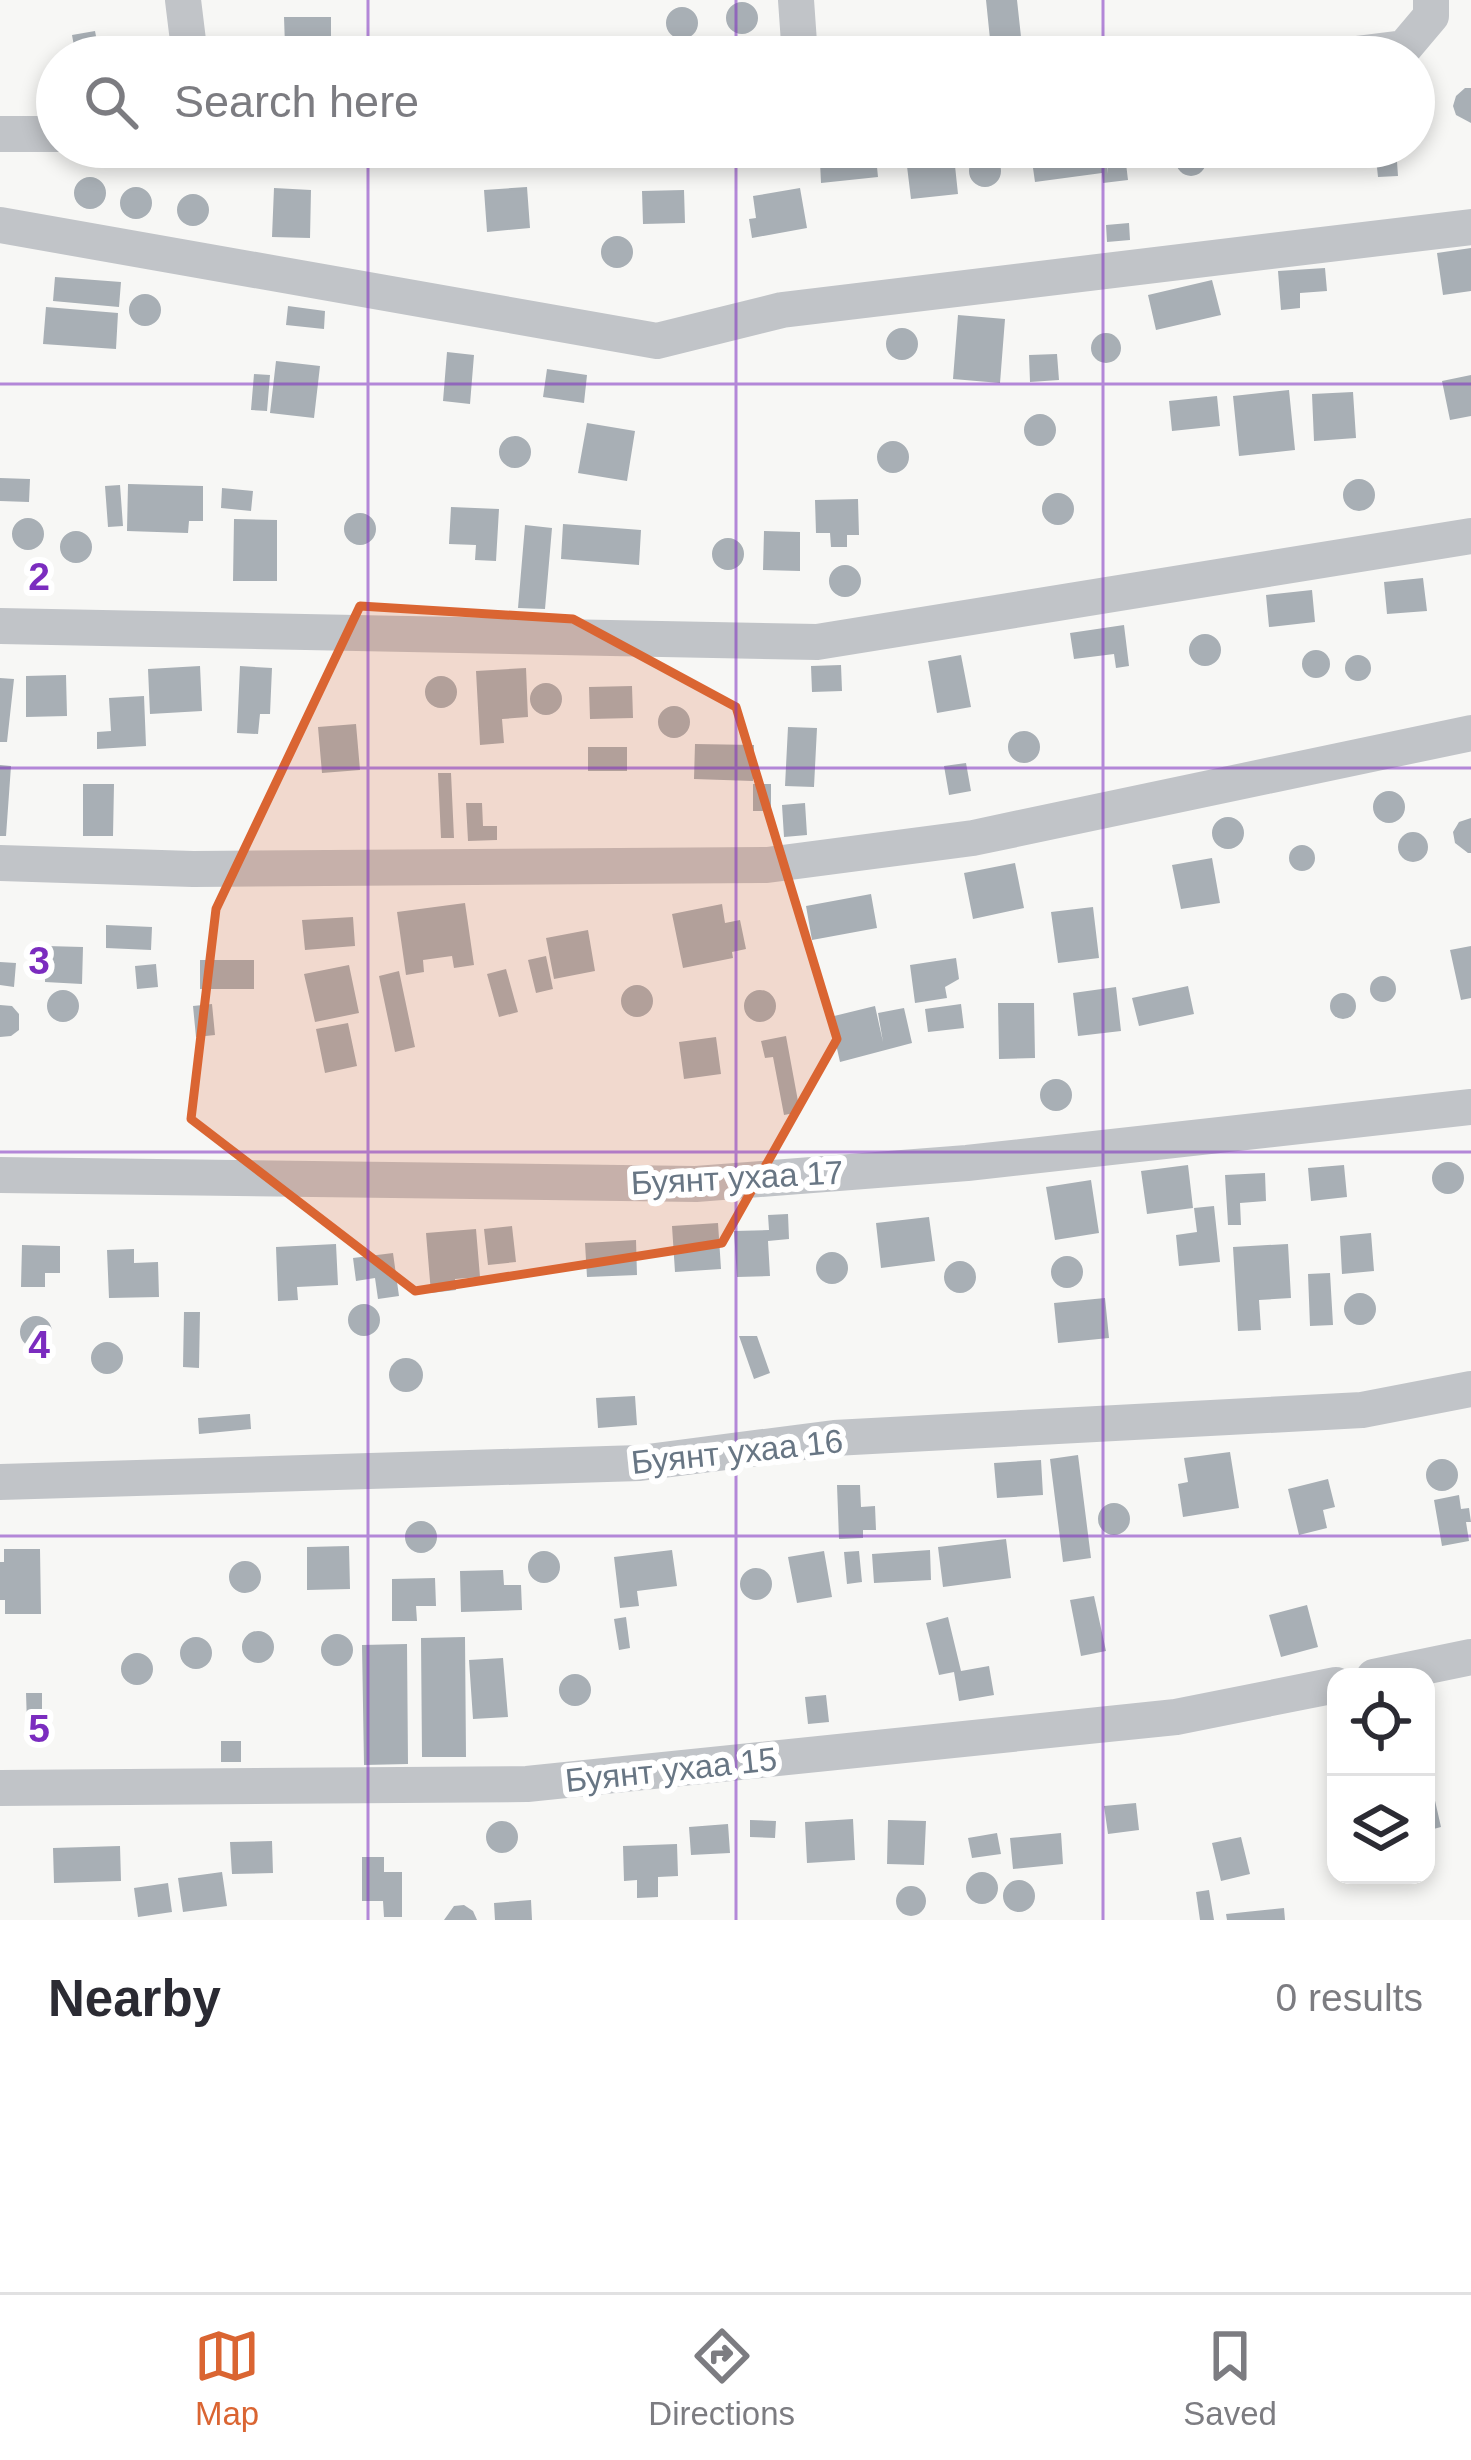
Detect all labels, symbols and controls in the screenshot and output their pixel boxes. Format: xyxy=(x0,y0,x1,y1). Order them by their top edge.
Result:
search box xyxy=(36,36,1435,168)
icon: search xyxy=(78,69,144,135)
text: Search here xyxy=(174,76,419,127)
text: 2 xyxy=(28,555,50,598)
text: 3 xyxy=(28,939,50,982)
street label: Буянт ухаа 17 xyxy=(630,1153,844,1202)
text: 4 xyxy=(28,1323,50,1366)
street label: Буянт ухаа 16 xyxy=(629,1422,845,1481)
map controls xyxy=(1327,1668,1435,1884)
button: locate xyxy=(1327,1668,1435,1776)
text: 5 xyxy=(28,1707,50,1750)
street label: Буянт ухаа 15 xyxy=(563,1740,779,1799)
button: layers xyxy=(1327,1776,1435,1884)
text: Nearby xyxy=(48,1970,221,2027)
text: 0 results xyxy=(1276,1976,1423,2019)
tab: Map xyxy=(194,2323,260,2433)
tab: Directions xyxy=(648,2323,795,2433)
tab: Saved xyxy=(1183,2323,1277,2433)

